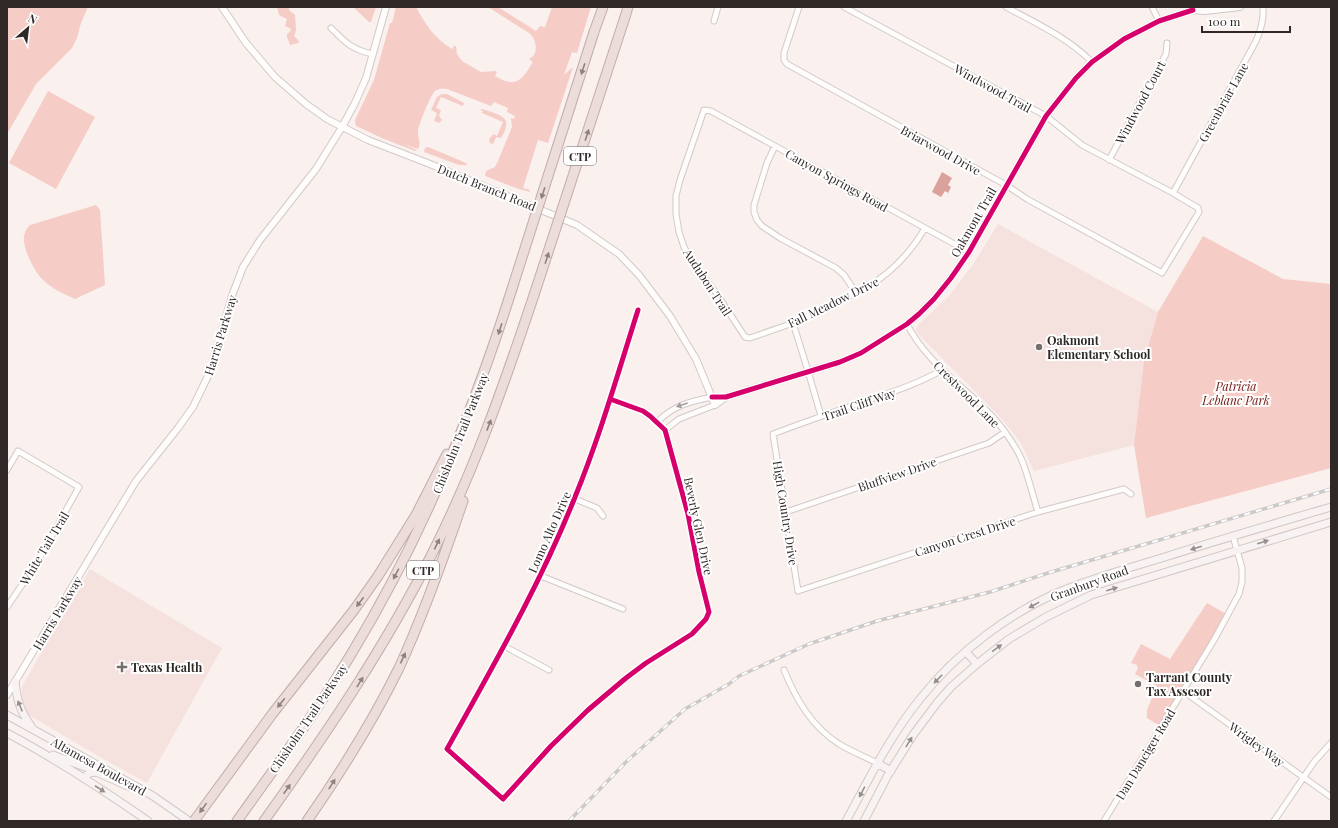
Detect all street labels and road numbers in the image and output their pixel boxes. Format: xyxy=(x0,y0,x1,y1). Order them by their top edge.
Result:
street label: Windwood Court xyxy=(1111,57,1169,147)
street label: Greenbriar Lane xyxy=(1194,59,1252,145)
street label: Windwood Trail xyxy=(951,60,1035,116)
street label: Briarwood Drive xyxy=(898,121,984,179)
street label: Canyon Springs Road xyxy=(783,145,891,215)
road number: CTP xyxy=(564,147,596,165)
street label: Dutch Branch Road xyxy=(435,160,539,214)
street label: Oakmont Trail xyxy=(946,184,1000,260)
street label: Audubon Trail xyxy=(680,245,736,319)
street label: Fall Meadow Drive xyxy=(785,273,881,331)
street label: Harris Parkway xyxy=(200,293,240,377)
street label: Crestwood Lane xyxy=(930,357,1004,431)
street label: Chisholm Trail Parkway xyxy=(428,370,492,496)
street label: Trail Cliff Way xyxy=(820,384,898,424)
street label: Bluffview Drive xyxy=(855,453,939,495)
street label: High Country Drive xyxy=(770,460,802,566)
street label: Beverly Glen Drive xyxy=(681,475,717,577)
street label: Lomo Alto Drive xyxy=(524,489,574,575)
street label: White Tail Trail xyxy=(15,508,73,589)
street label: Canyon Crest Drive xyxy=(913,512,1017,560)
road number: CTP xyxy=(407,561,439,579)
street label: Granbury Road xyxy=(1048,561,1130,605)
street label: Harris Parkway xyxy=(29,573,85,653)
street label: Chisholm Trail Parkway xyxy=(265,660,351,776)
street label: Dan Danciger Road xyxy=(1111,705,1179,802)
street label: Wrigley Way xyxy=(1225,718,1288,770)
street label: Altamesa Boulevard xyxy=(48,733,149,799)

